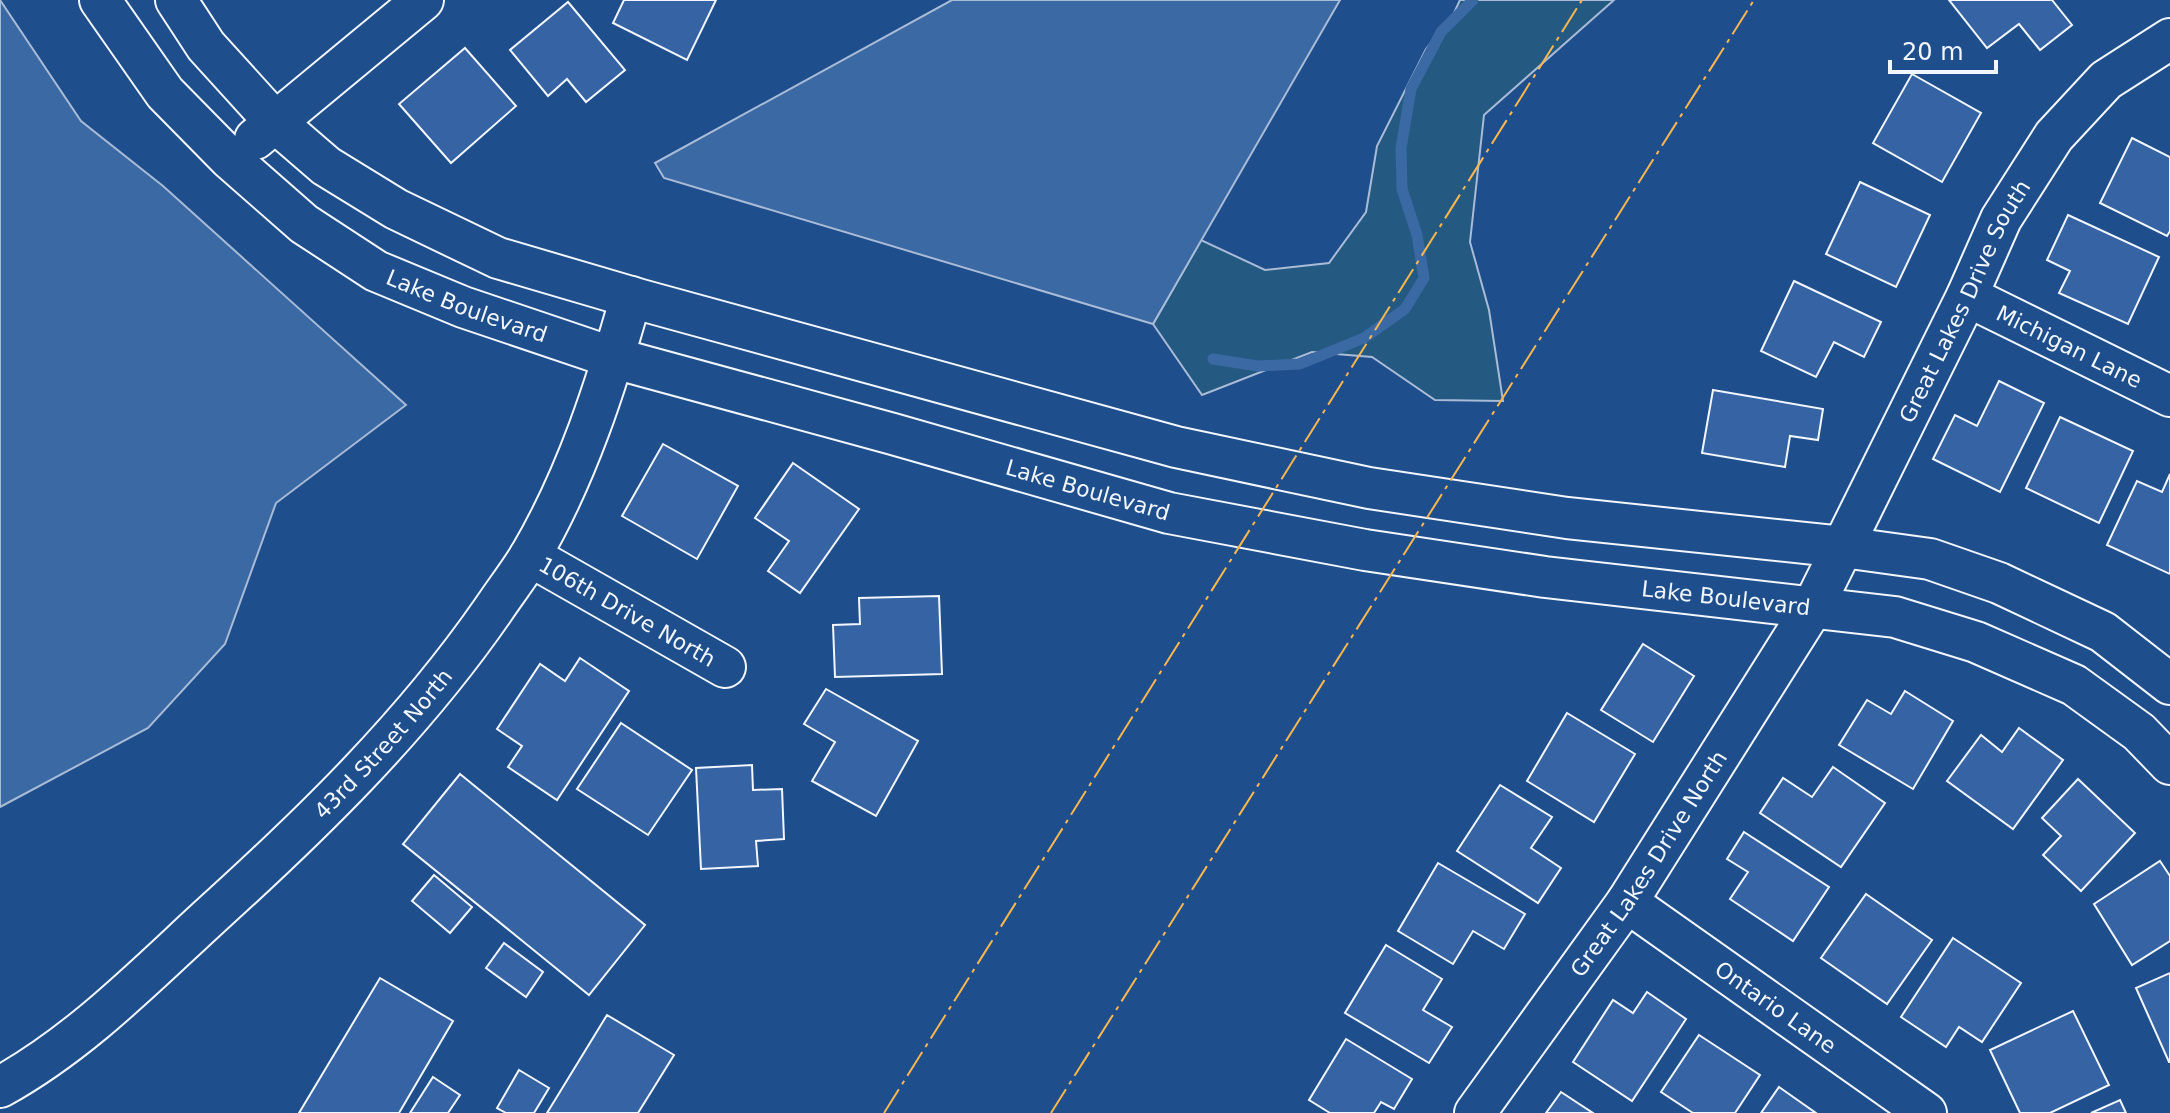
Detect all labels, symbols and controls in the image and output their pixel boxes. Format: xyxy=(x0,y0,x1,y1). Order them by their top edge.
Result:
scale bar xyxy=(1890,24,1996,74)
text: 20 m xyxy=(1902,38,1964,66)
street label: Great Lakes Drive South xyxy=(1894,175,2035,427)
street label: Lake Boulevard xyxy=(383,264,550,347)
street label: Michigan Lane xyxy=(1992,300,2146,393)
street label: Lake Boulevard xyxy=(1003,454,1173,525)
street label: 106th Drive North xyxy=(535,551,720,671)
street label: Lake Boulevard xyxy=(1640,576,1812,620)
street label: 43rd Street North xyxy=(309,664,457,824)
street label: Great Lakes Drive North xyxy=(1565,746,1732,981)
street label: Ontario Lane xyxy=(1710,956,1841,1058)

